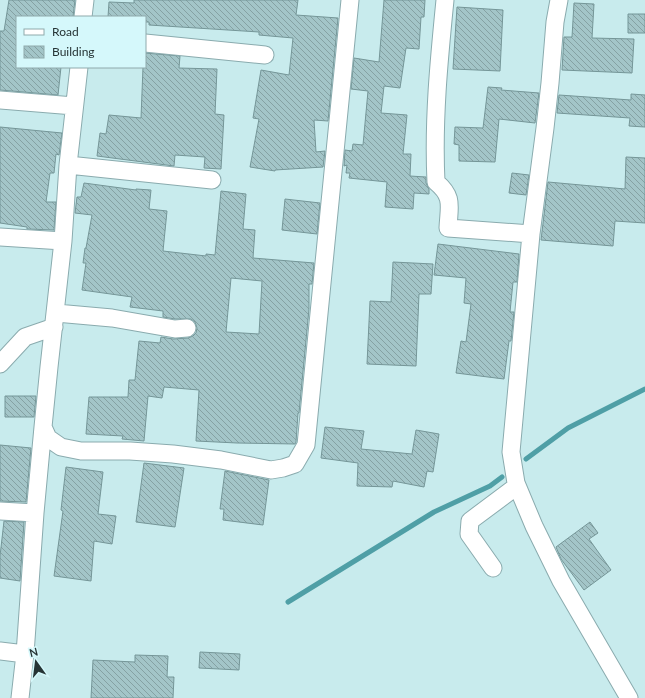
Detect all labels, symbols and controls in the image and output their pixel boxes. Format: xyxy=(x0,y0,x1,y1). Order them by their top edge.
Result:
legend xyxy=(16,16,146,68)
text: Road xyxy=(52,24,79,39)
text: Building xyxy=(52,44,95,59)
north arrow xyxy=(16,642,56,682)
text: N xyxy=(28,644,39,659)

